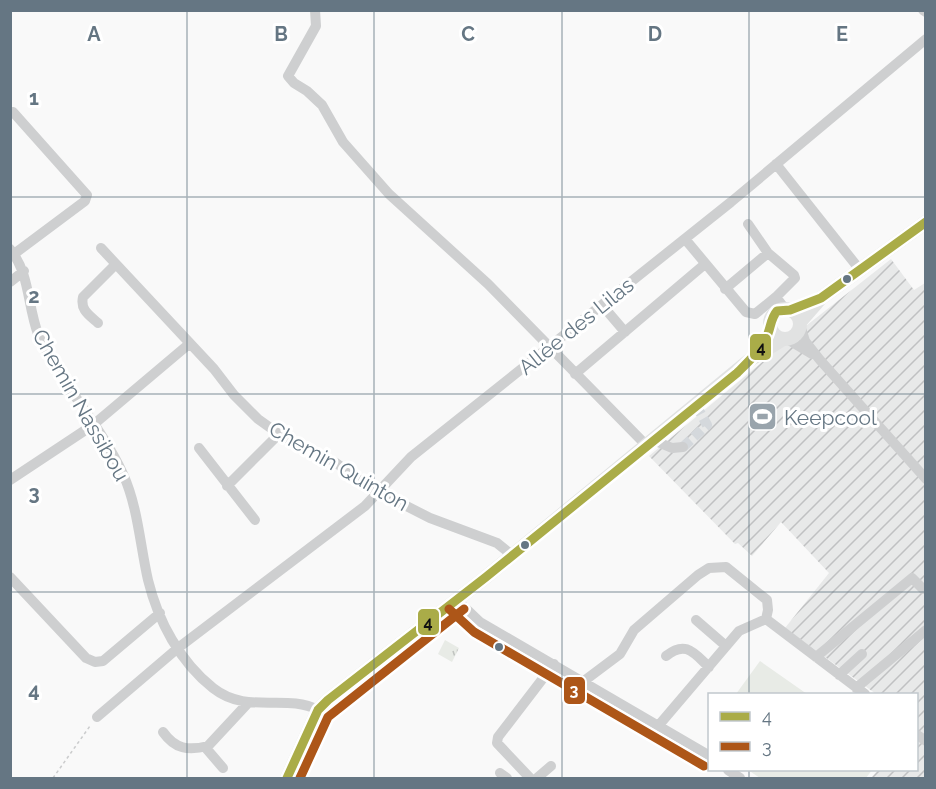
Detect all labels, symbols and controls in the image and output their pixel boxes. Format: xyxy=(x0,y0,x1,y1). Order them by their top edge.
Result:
text: A xyxy=(87,22,101,46)
text: B xyxy=(274,22,288,46)
text: C xyxy=(461,22,475,46)
text: D xyxy=(648,22,662,46)
text: E xyxy=(836,22,848,46)
text: 1 xyxy=(29,86,39,110)
street label: Allée des Lilas xyxy=(513,272,639,380)
unlabelled marker xyxy=(841,273,853,285)
text: 2 xyxy=(28,284,40,308)
street label: Chemin Nassibou xyxy=(27,325,135,485)
line badge: 4 xyxy=(749,333,772,361)
text: 4 xyxy=(756,338,766,357)
sports icon: Keepcool xyxy=(747,401,779,433)
place label: Keepcool xyxy=(784,405,877,430)
street label: Chemin Quinton xyxy=(265,416,413,516)
text: 3 xyxy=(28,481,40,505)
unlabelled marker xyxy=(519,539,531,551)
line badge: 4 xyxy=(417,608,440,636)
text: 4 xyxy=(423,613,433,632)
unlabelled marker xyxy=(493,641,505,653)
line badge: 3 xyxy=(563,676,586,705)
text: 4 xyxy=(28,678,40,702)
text: 3 xyxy=(570,681,579,700)
legend xyxy=(708,693,918,771)
text: 4 xyxy=(762,706,772,727)
text: 3 xyxy=(762,736,772,757)

